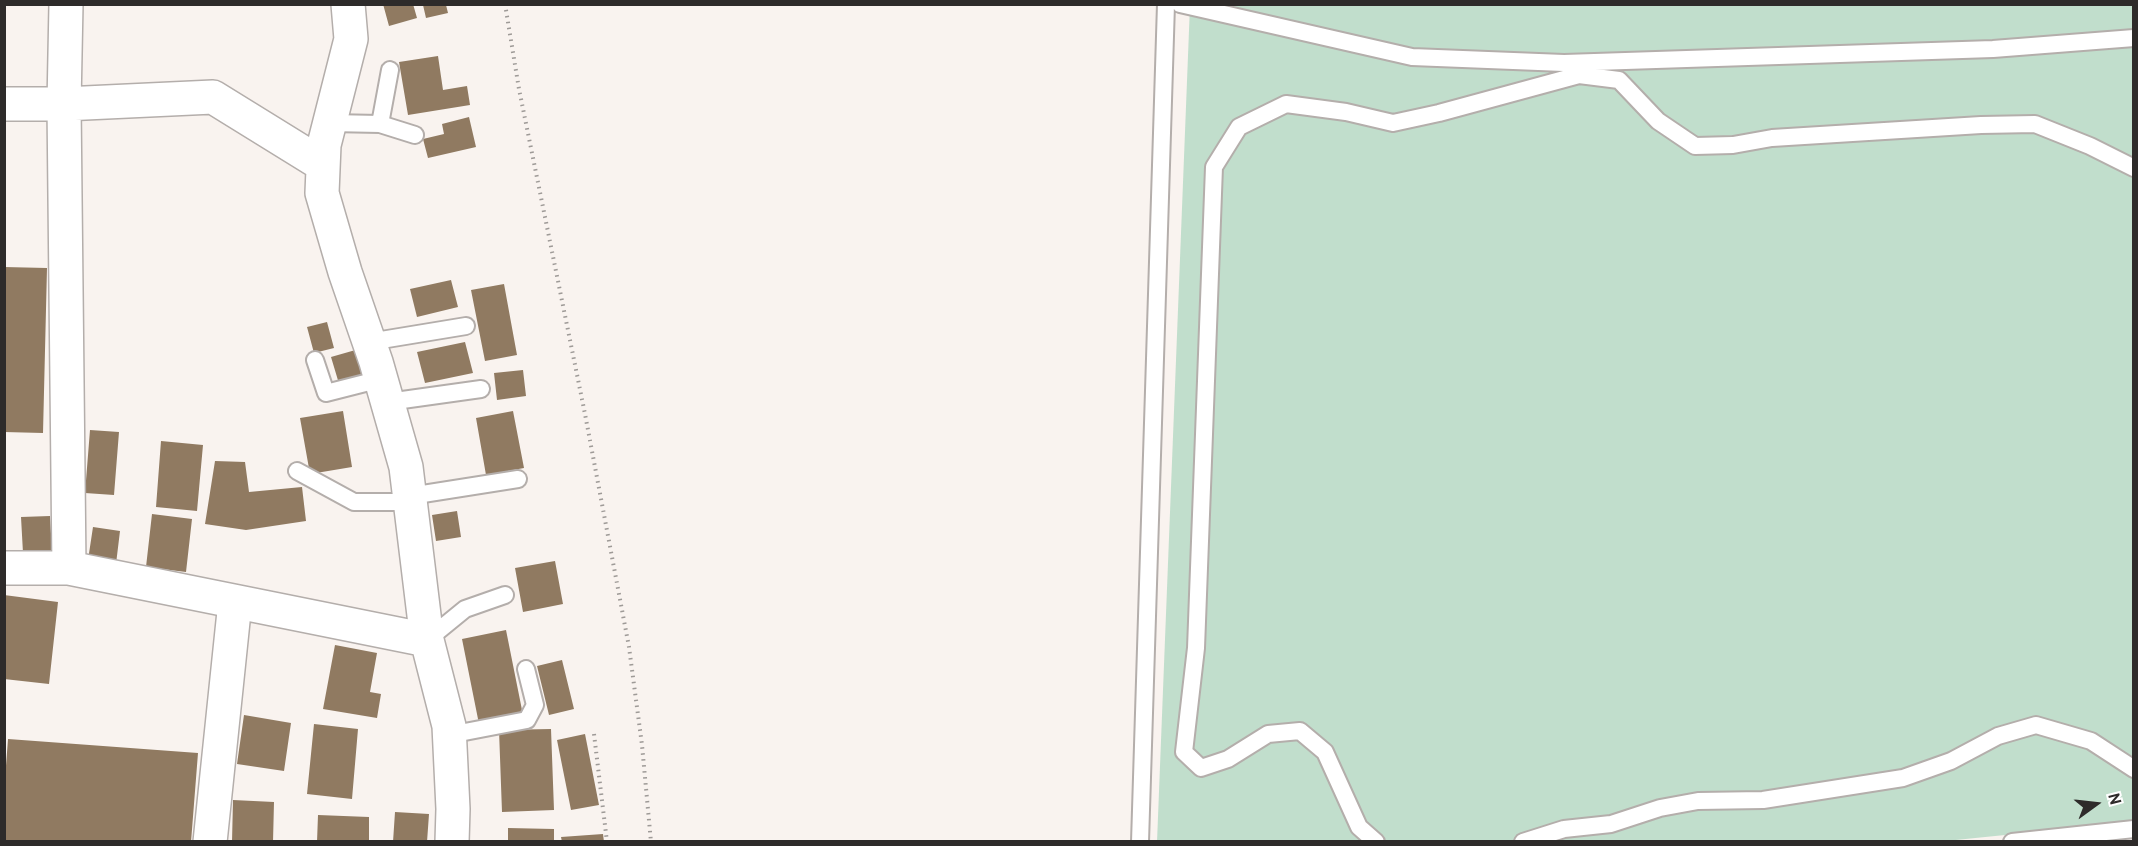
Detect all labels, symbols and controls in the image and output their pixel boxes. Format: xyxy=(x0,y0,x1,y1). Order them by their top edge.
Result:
north arrow xyxy=(2066,774,2126,834)
text: N xyxy=(2102,791,2125,807)

